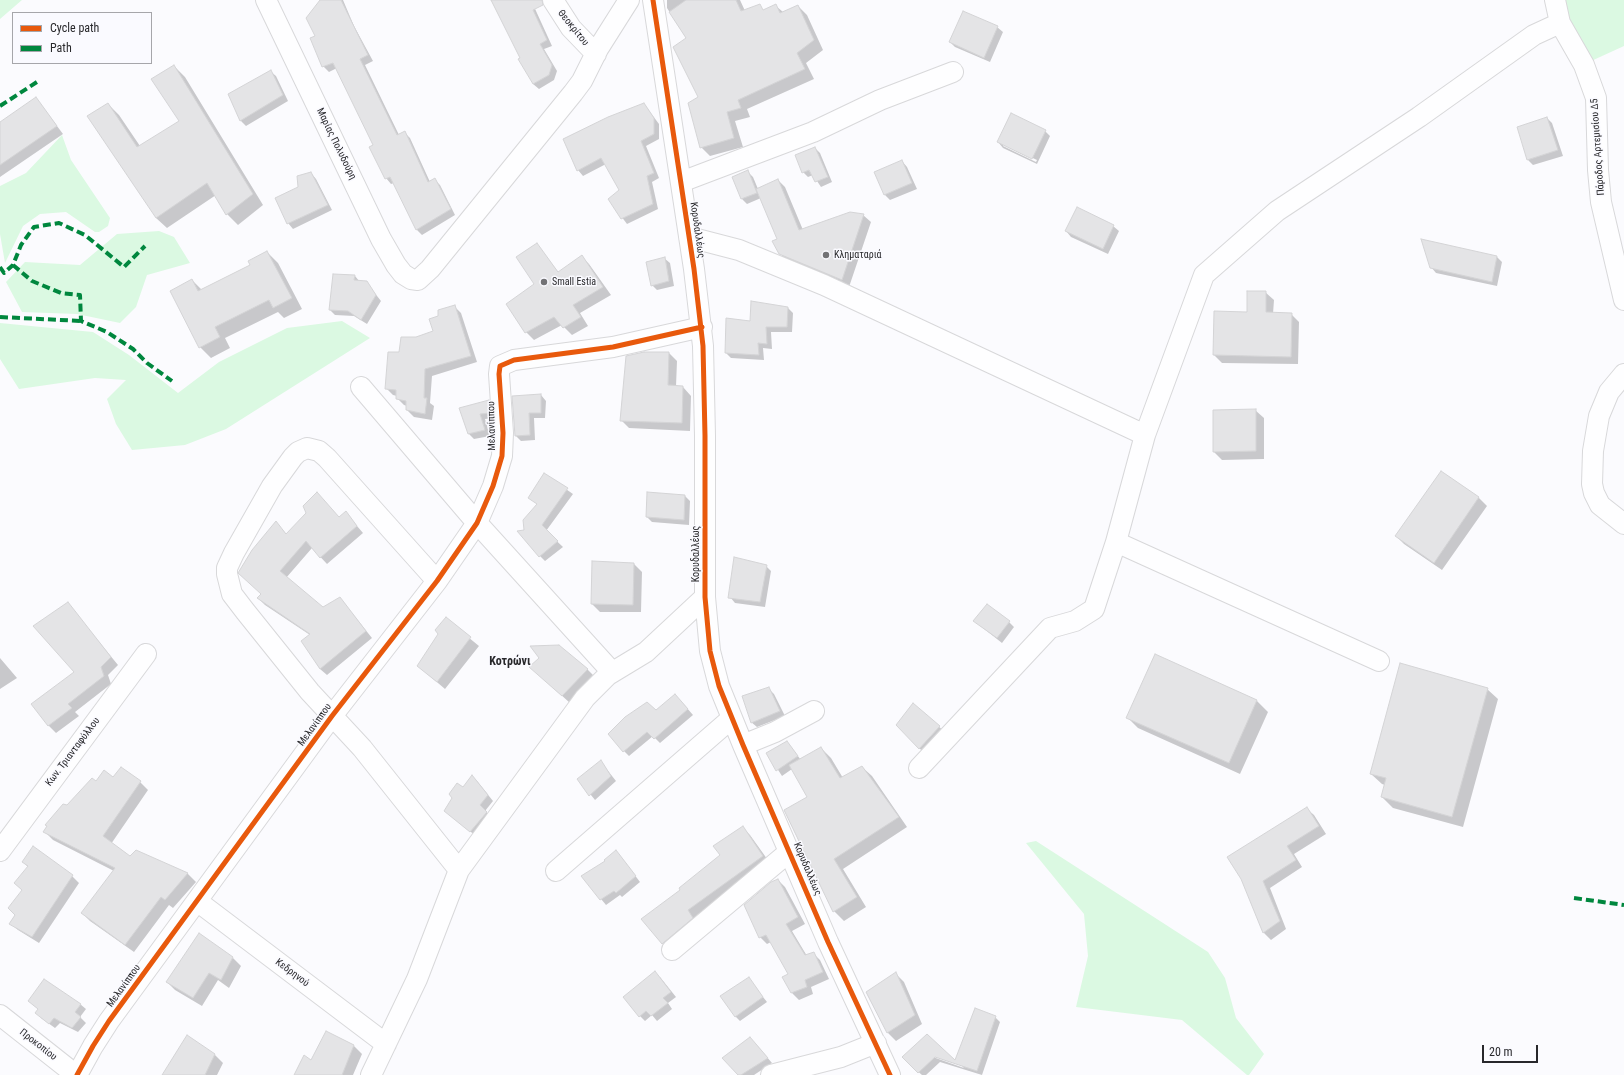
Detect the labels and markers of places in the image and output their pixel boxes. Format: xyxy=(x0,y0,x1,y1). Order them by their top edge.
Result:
place label: Κληματαριά xyxy=(834,249,882,261)
marker: Κληματαριά xyxy=(821,250,831,260)
place label: Small Estia xyxy=(552,276,596,288)
marker: Small Estia xyxy=(539,277,549,287)

